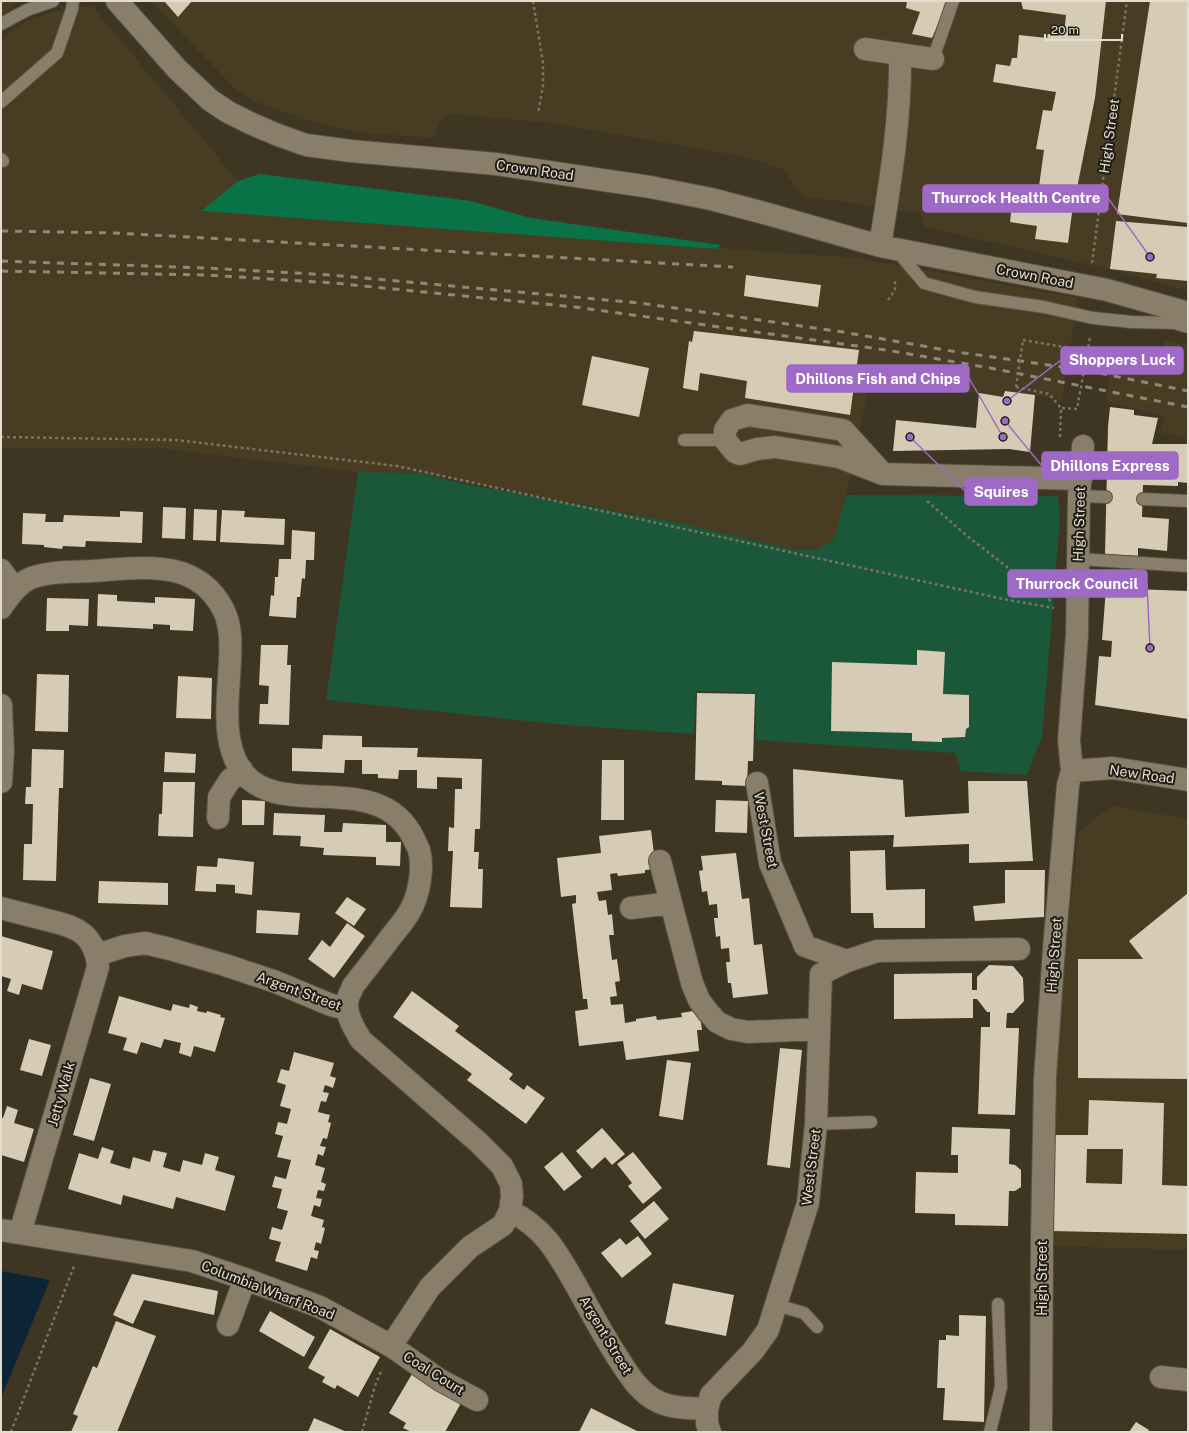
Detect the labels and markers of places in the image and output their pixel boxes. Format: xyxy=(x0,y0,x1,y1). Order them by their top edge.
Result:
callout: Thurrock Health Centre xyxy=(923,185,1108,212)
callout: Shoppers Luck xyxy=(1061,347,1183,374)
callout: Dhillons Fish and Chips xyxy=(787,365,969,392)
callout: Dhillons Express xyxy=(1042,452,1178,479)
callout: Squires xyxy=(965,478,1037,505)
callout: Thurrock Council xyxy=(1008,570,1147,597)

